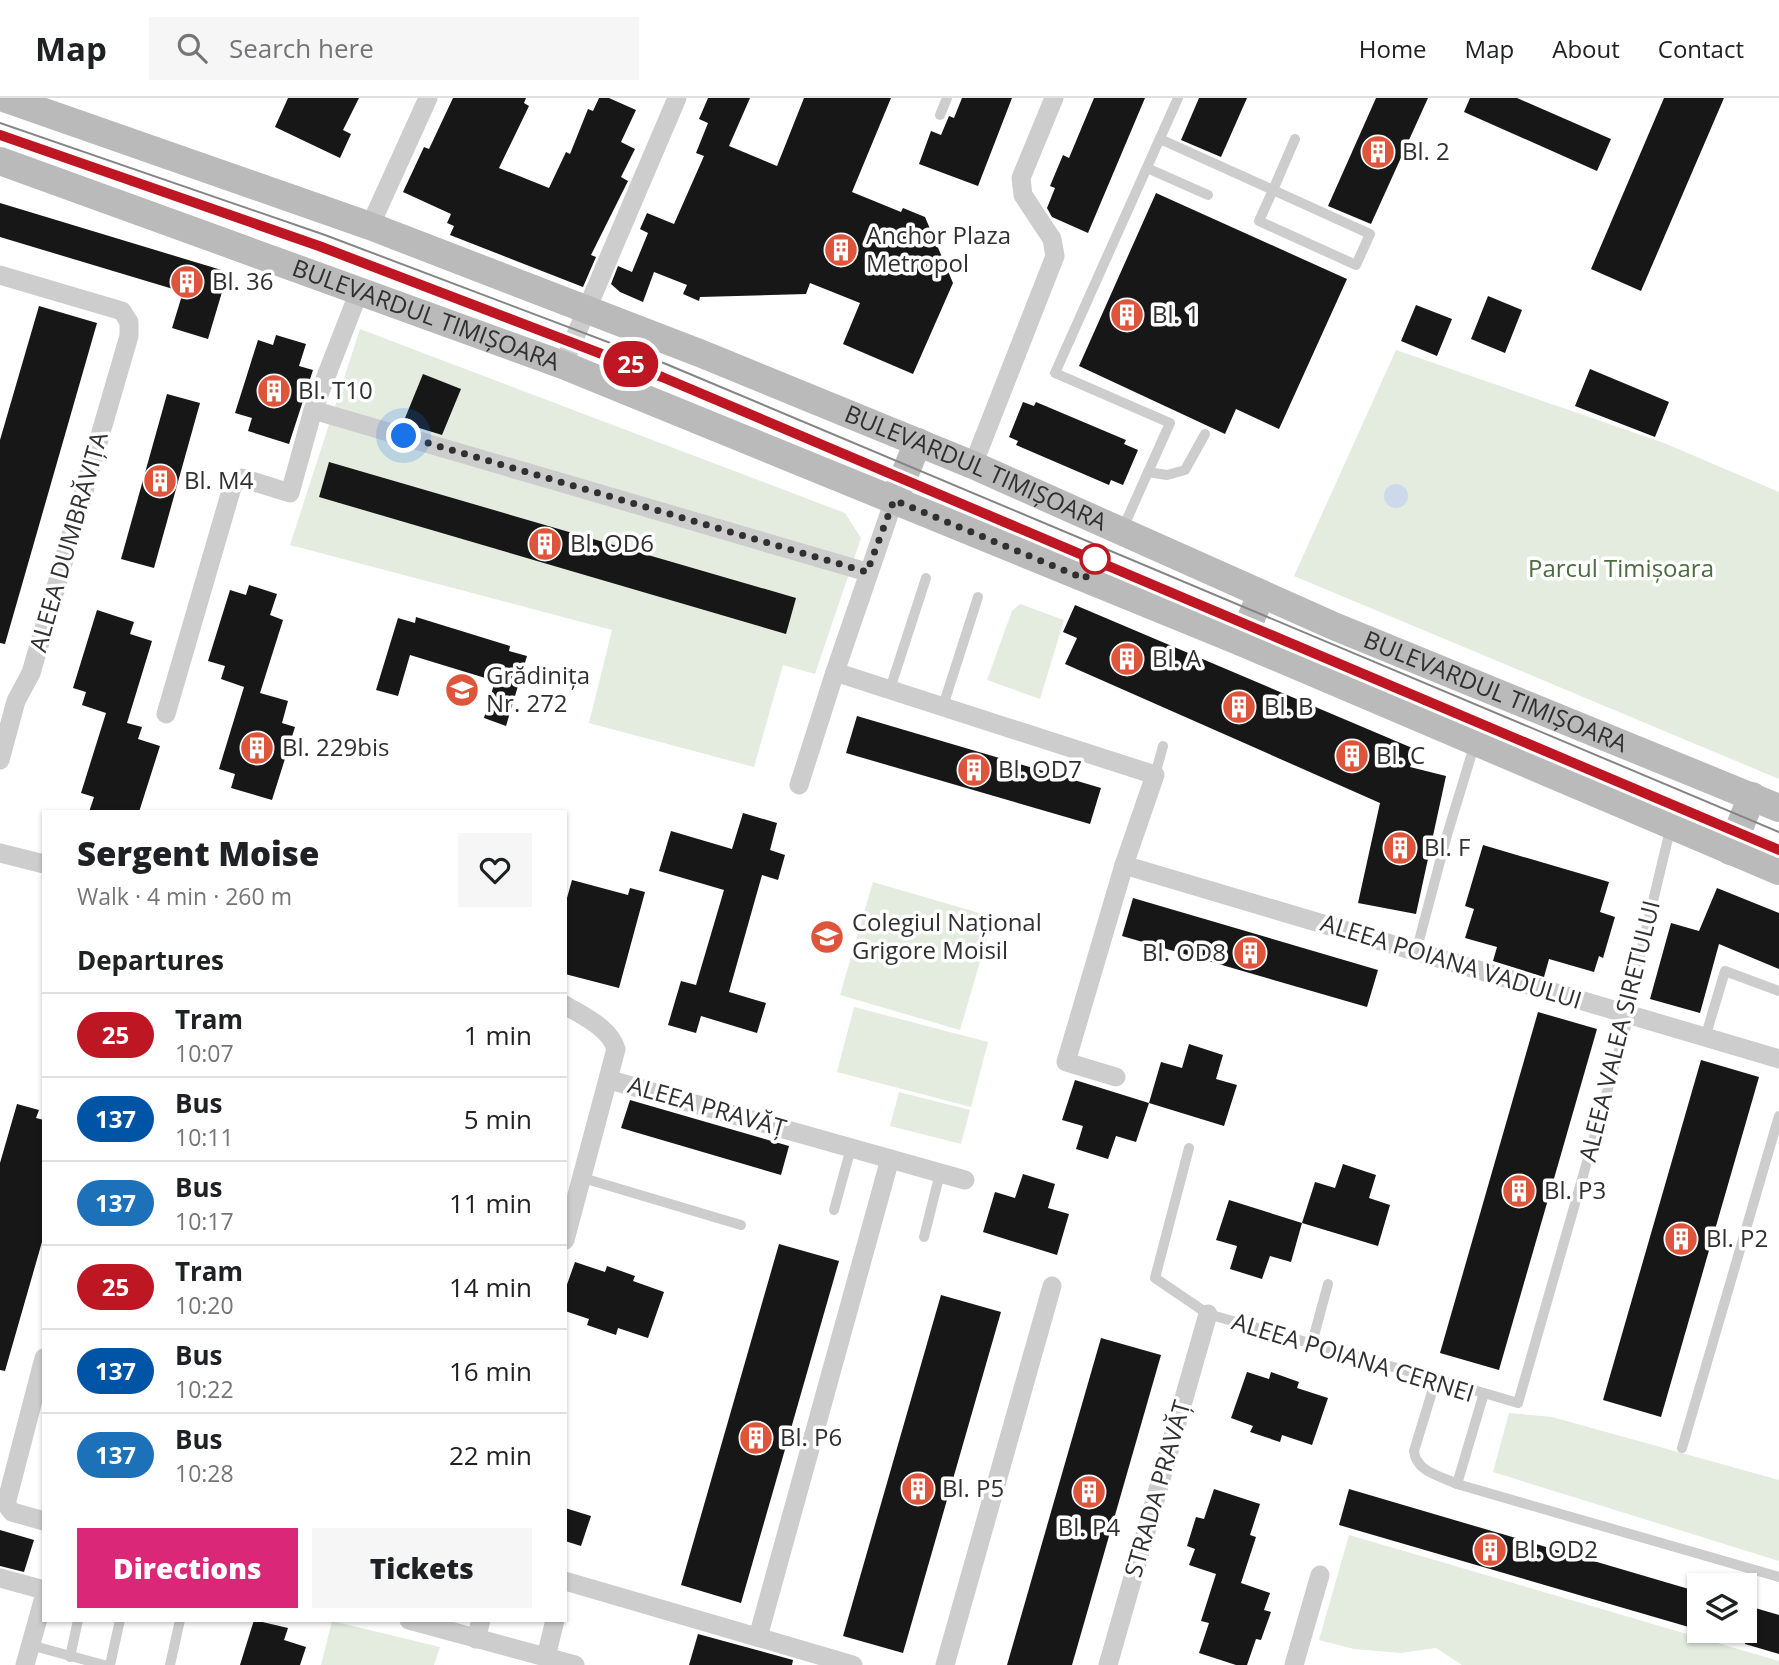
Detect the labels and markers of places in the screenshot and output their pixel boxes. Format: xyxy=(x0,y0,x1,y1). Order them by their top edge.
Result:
building icon: Bl. 2 xyxy=(1359,133,1397,171)
place label: Bl. 2 xyxy=(1402,134,1450,167)
place label: Anchor Plaza Metropol xyxy=(866,218,1011,279)
building icon: Anchor Plaza Metropol xyxy=(822,231,860,269)
building icon: Bl. 36 xyxy=(168,263,206,301)
place label: Bl. 36 xyxy=(212,264,274,297)
building icon: Bl. 1 xyxy=(1108,296,1146,334)
place label: Bl. 1 xyxy=(1152,297,1200,330)
building icon: Bl. T10 xyxy=(255,372,293,410)
place label: Bl. T10 xyxy=(298,373,373,406)
building icon: Bl. M4 xyxy=(141,462,179,500)
place label: Bl. M4 xyxy=(184,463,254,496)
building icon: Bl. OD6 xyxy=(526,525,564,563)
place label: Bl. OD6 xyxy=(570,526,654,559)
unlabelled marker xyxy=(1080,544,1110,574)
building icon: Bl. A xyxy=(1108,640,1146,678)
place label: Bl. A xyxy=(1152,641,1202,674)
place label: Grădinița Nr. 272 xyxy=(486,658,590,719)
school or university icon: Grădinița Nr. 272 xyxy=(443,671,481,709)
building icon: Bl. B xyxy=(1220,688,1258,726)
place label: Bl. B xyxy=(1264,689,1314,722)
building icon: Bl. 229bis xyxy=(238,729,276,767)
place label: Bl. 229bis xyxy=(282,730,389,763)
building icon: Bl. C xyxy=(1333,737,1371,775)
place label: Bl. C xyxy=(1376,738,1425,771)
building icon: Bl. OD7 xyxy=(955,751,993,789)
place label: Bl. OD7 xyxy=(998,752,1082,785)
building icon: Bl. F xyxy=(1381,829,1419,867)
place label: Bl. F xyxy=(1424,830,1471,863)
place label: Colegiul Național Grigore Moisil xyxy=(852,905,1042,966)
school or university icon: Colegiul Național Grigore Moisil xyxy=(808,918,846,956)
building icon: Bl. OD8 xyxy=(1231,934,1269,972)
place label: Bl. OD8 xyxy=(1142,935,1226,968)
building icon: Bl. P3 xyxy=(1500,1172,1538,1210)
place label: Bl. P3 xyxy=(1544,1173,1606,1206)
building icon: Bl. P2 xyxy=(1662,1220,1700,1258)
place label: Bl. P2 xyxy=(1706,1221,1768,1254)
building icon: Bl. P6 xyxy=(737,1419,775,1457)
place label: Bl. P6 xyxy=(780,1420,842,1453)
building icon: Bl. P5 xyxy=(899,1470,937,1508)
place label: Bl. P5 xyxy=(942,1471,1004,1504)
building icon: Bl. P4 xyxy=(1070,1473,1108,1511)
place label: Bl. P4 xyxy=(1058,1510,1120,1543)
building icon: Bl. OD2 xyxy=(1471,1531,1509,1569)
place label: Bl. OD2 xyxy=(1514,1532,1598,1565)

